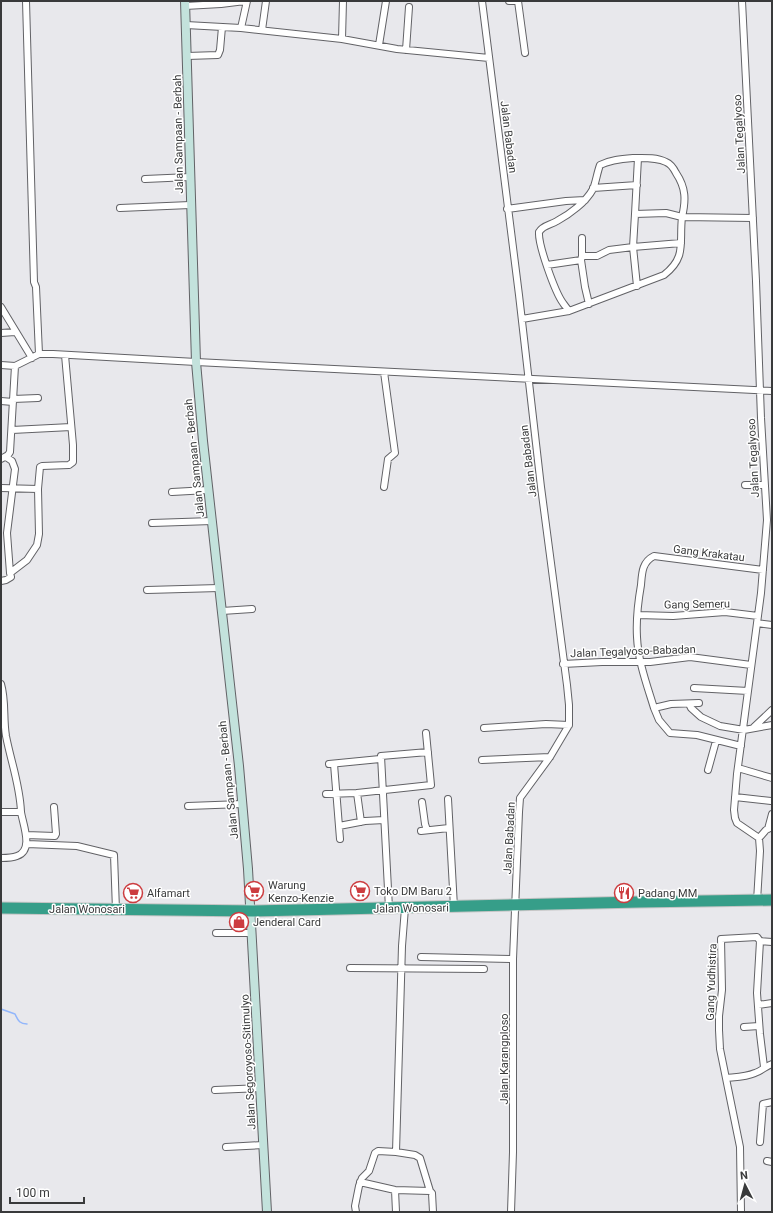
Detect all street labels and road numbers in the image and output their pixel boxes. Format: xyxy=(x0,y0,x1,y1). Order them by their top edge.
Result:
street label: Jalan Sampaan - Berbah xyxy=(171,74,186,194)
street label: Jalan Tegalyoso xyxy=(731,94,748,174)
street label: Jalan Babadan xyxy=(498,100,519,174)
street label: Jalan Sampaan - Berbah xyxy=(182,398,207,518)
street label: Jalan Tegalyoso xyxy=(745,418,762,498)
street label: Jalan Babadan xyxy=(518,424,539,498)
street label: Gang Krakatau xyxy=(672,543,745,564)
street label: Gang Semeru xyxy=(664,597,730,612)
street label: Jalan Tegalyoso-Babadan xyxy=(570,643,696,660)
street label: Jalan Sampaan - Berbah xyxy=(216,720,241,840)
street label: Jalan Babadan xyxy=(501,801,518,875)
street label: Jalan Wonosari xyxy=(373,901,449,916)
street label: Jalan Wonosari xyxy=(49,903,125,916)
street label: Gang Yudhistira xyxy=(704,943,719,1021)
street label: Jalan Segoroyoso-Sitimulyo xyxy=(238,994,259,1130)
street label: Jalan Karangploso xyxy=(498,1013,511,1105)

